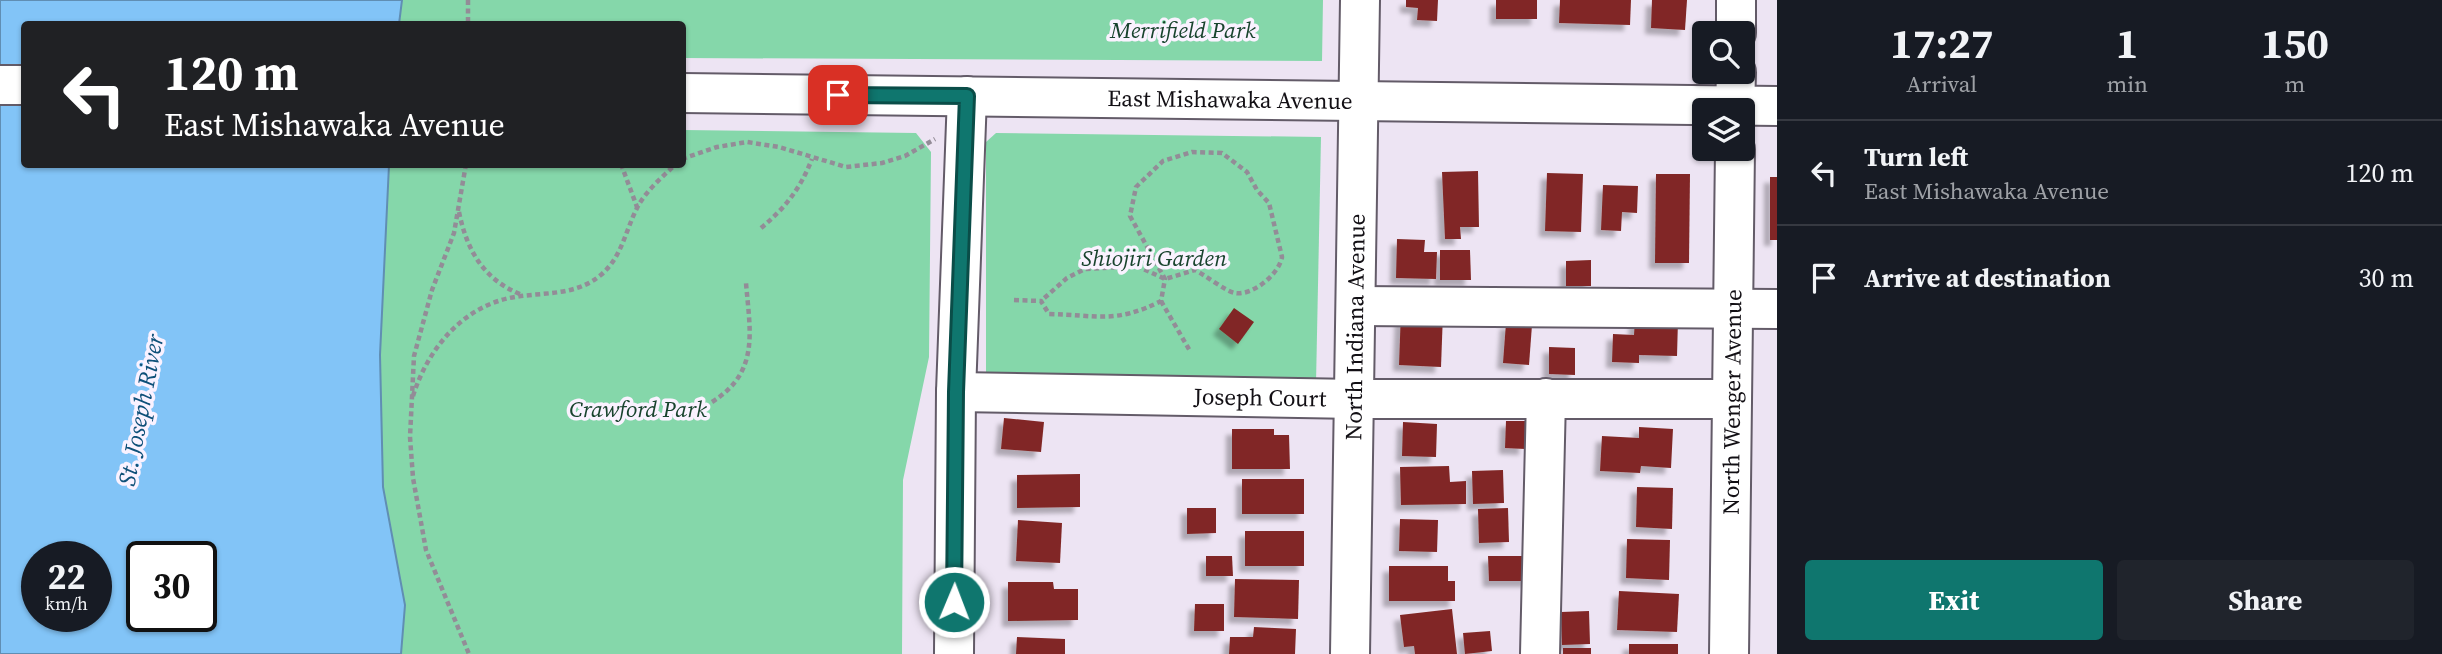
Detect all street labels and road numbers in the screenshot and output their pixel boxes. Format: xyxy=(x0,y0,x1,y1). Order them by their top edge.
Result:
street label: East Mishawaka Avenue xyxy=(1107,82,1353,117)
street label: North Indiana Avenue xyxy=(1337,213,1373,441)
street label: North Wenger Avenue xyxy=(1715,289,1749,515)
street label: Joseph Court xyxy=(1192,380,1327,414)

